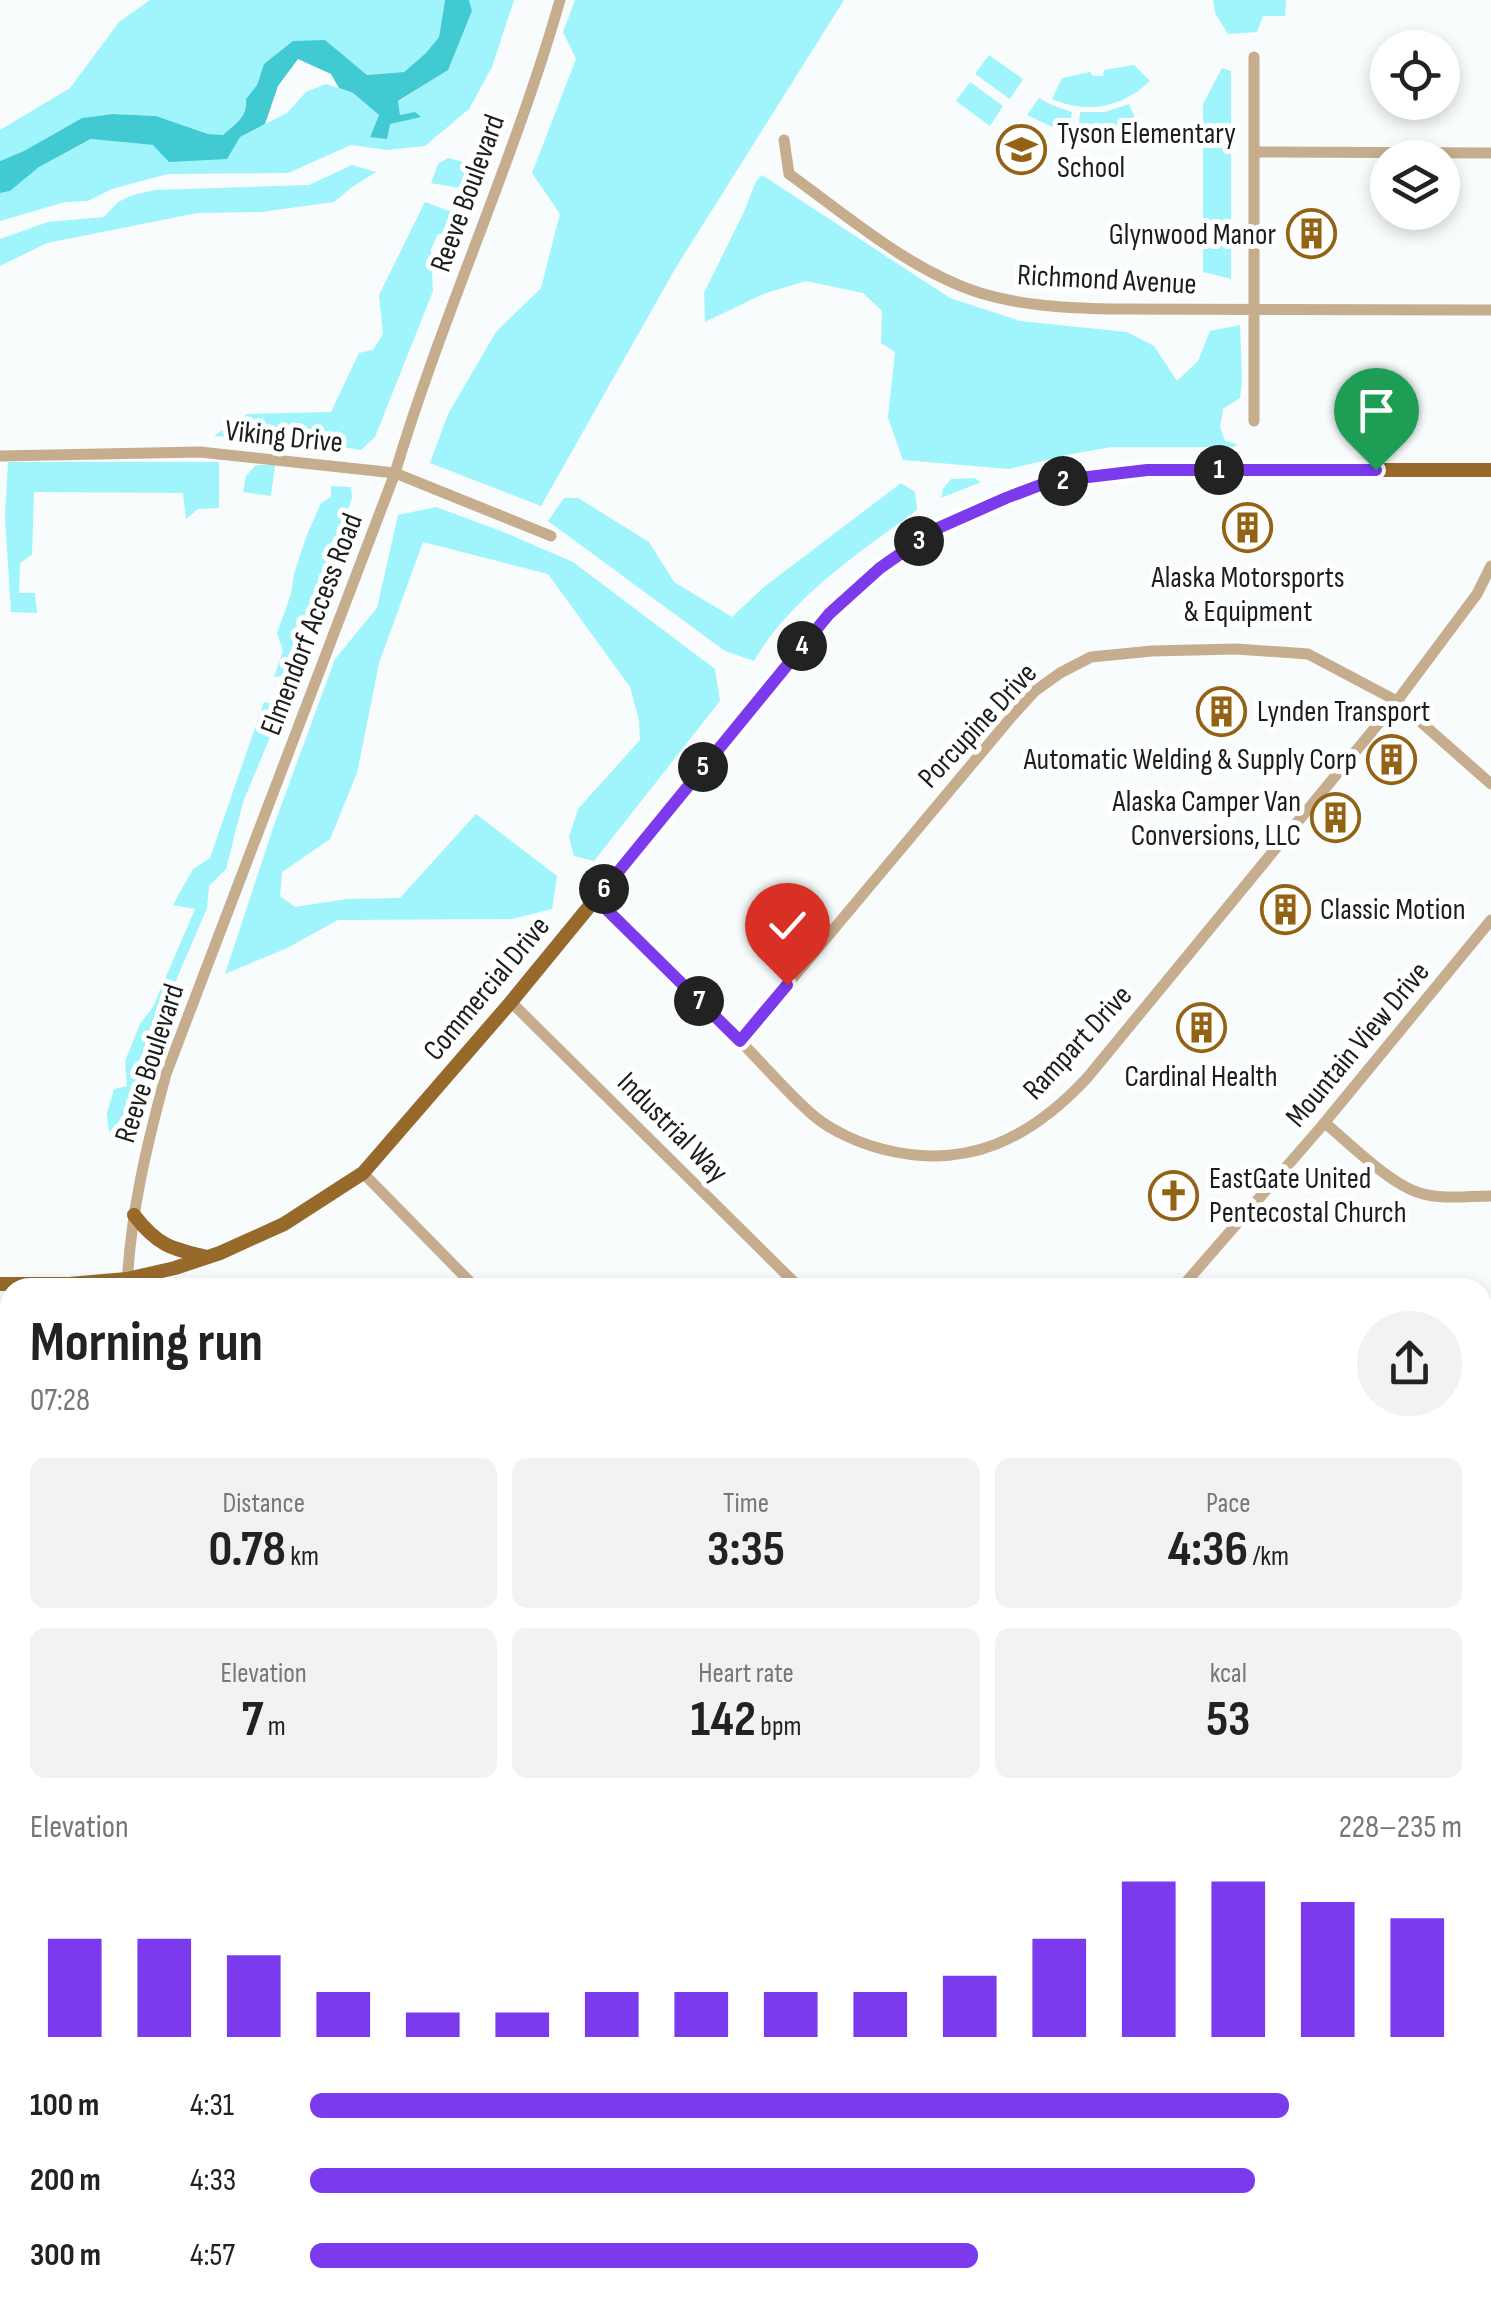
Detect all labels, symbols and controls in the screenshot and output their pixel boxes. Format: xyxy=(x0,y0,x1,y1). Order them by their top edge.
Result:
map controls xyxy=(1370,30,1460,230)
button: locate xyxy=(1370,30,1460,120)
street label: Reeve Boulevard xyxy=(423,110,513,277)
place label: Tyson Elementary School xyxy=(1057,116,1236,186)
school or university icon: Tyson Elementary School xyxy=(996,124,1048,176)
button: layers xyxy=(1370,140,1460,230)
building icon: Glynwood Manor xyxy=(1285,208,1337,260)
place label: Glynwood Manor xyxy=(1109,217,1276,253)
street label: Richmond Avenue xyxy=(1016,257,1198,303)
pin xyxy=(1334,368,1419,471)
icon: arrive xyxy=(1349,383,1404,438)
street label: Viking Drive xyxy=(223,413,345,461)
pin: 1 xyxy=(1194,445,1244,495)
text: 1 xyxy=(1214,453,1224,486)
pin: 2 xyxy=(1038,456,1088,506)
text: 2 xyxy=(1057,464,1069,497)
building icon: Alaska Motorsports & Equipment xyxy=(1222,502,1274,554)
street label: Elmendorf Access Road xyxy=(253,508,371,740)
pin: 3 xyxy=(894,516,944,566)
text: 3 xyxy=(913,524,925,557)
place label: Alaska Motorsports & Equipment xyxy=(1150,560,1345,630)
pin: 4 xyxy=(777,621,827,671)
text: 4 xyxy=(795,629,809,662)
street label: Porcupine Drive xyxy=(911,656,1045,796)
building icon: Lynden Transport xyxy=(1196,685,1248,737)
place label: Lynden Transport xyxy=(1257,694,1430,730)
building icon: Automatic Welding & Supply Corp xyxy=(1366,733,1418,785)
pin: 5 xyxy=(678,742,728,792)
place label: Automatic Welding & Supply Corp xyxy=(1023,742,1357,778)
text: 5 xyxy=(697,750,709,783)
place label: Alaska Camper Van Conversions, LLC xyxy=(1111,784,1301,854)
building icon: Alaska Camper Van Conversions, LLC xyxy=(1310,792,1362,844)
pin: 6 xyxy=(579,864,629,914)
text: 6 xyxy=(597,872,611,905)
pin xyxy=(745,883,830,986)
building icon: Classic Motion xyxy=(1259,883,1311,935)
place label: Classic Motion xyxy=(1320,892,1466,928)
icon: check xyxy=(760,898,815,953)
street label: Commercial Drive xyxy=(416,909,558,1068)
street label: Mountain View Drive xyxy=(1278,955,1437,1135)
pin: 7 xyxy=(674,976,724,1026)
street label: Rampart Drive xyxy=(1016,978,1140,1107)
street label: Reeve Boulevard xyxy=(107,979,193,1147)
text: 7 xyxy=(693,984,705,1017)
building icon: Cardinal Health xyxy=(1175,1001,1227,1053)
place label: Cardinal Health xyxy=(1125,1059,1277,1095)
street label: Industrial Way xyxy=(609,1065,735,1191)
place label: EastGate United Pentecostal Church xyxy=(1209,1161,1407,1231)
church icon: EastGate United Pentecostal Church xyxy=(1148,1169,1200,1221)
text: Morning run xyxy=(30,1310,263,1377)
button: share xyxy=(1357,1311,1462,1416)
text: 07:28 xyxy=(30,1381,90,1420)
text: Distance xyxy=(222,1487,305,1520)
text: Time xyxy=(723,1487,769,1520)
text: Pace xyxy=(1206,1487,1251,1520)
text: 0.78 xyxy=(208,1520,286,1580)
text: 3:35 xyxy=(707,1520,785,1580)
text: 4:36 xyxy=(1168,1520,1248,1580)
text: km xyxy=(286,1540,319,1573)
text: /km xyxy=(1248,1540,1289,1573)
text: Elevation xyxy=(220,1657,307,1690)
text: Heart rate xyxy=(698,1657,794,1690)
text: kcal xyxy=(1210,1657,1247,1690)
text: 7 xyxy=(242,1690,263,1750)
text: 142 xyxy=(691,1690,756,1750)
text: 53 xyxy=(1206,1690,1251,1750)
text: m xyxy=(263,1710,286,1743)
text: bpm xyxy=(756,1710,801,1743)
text: Elevation xyxy=(30,1808,129,1847)
text: 228–235 m xyxy=(1339,1808,1462,1847)
text: 100 m xyxy=(30,2086,99,2125)
text: 4:31 xyxy=(190,2086,234,2125)
text: 200 m xyxy=(30,2161,101,2200)
text: 4:33 xyxy=(190,2161,236,2200)
text: 300 m xyxy=(30,2236,101,2275)
text: 4:57 xyxy=(190,2236,235,2275)

